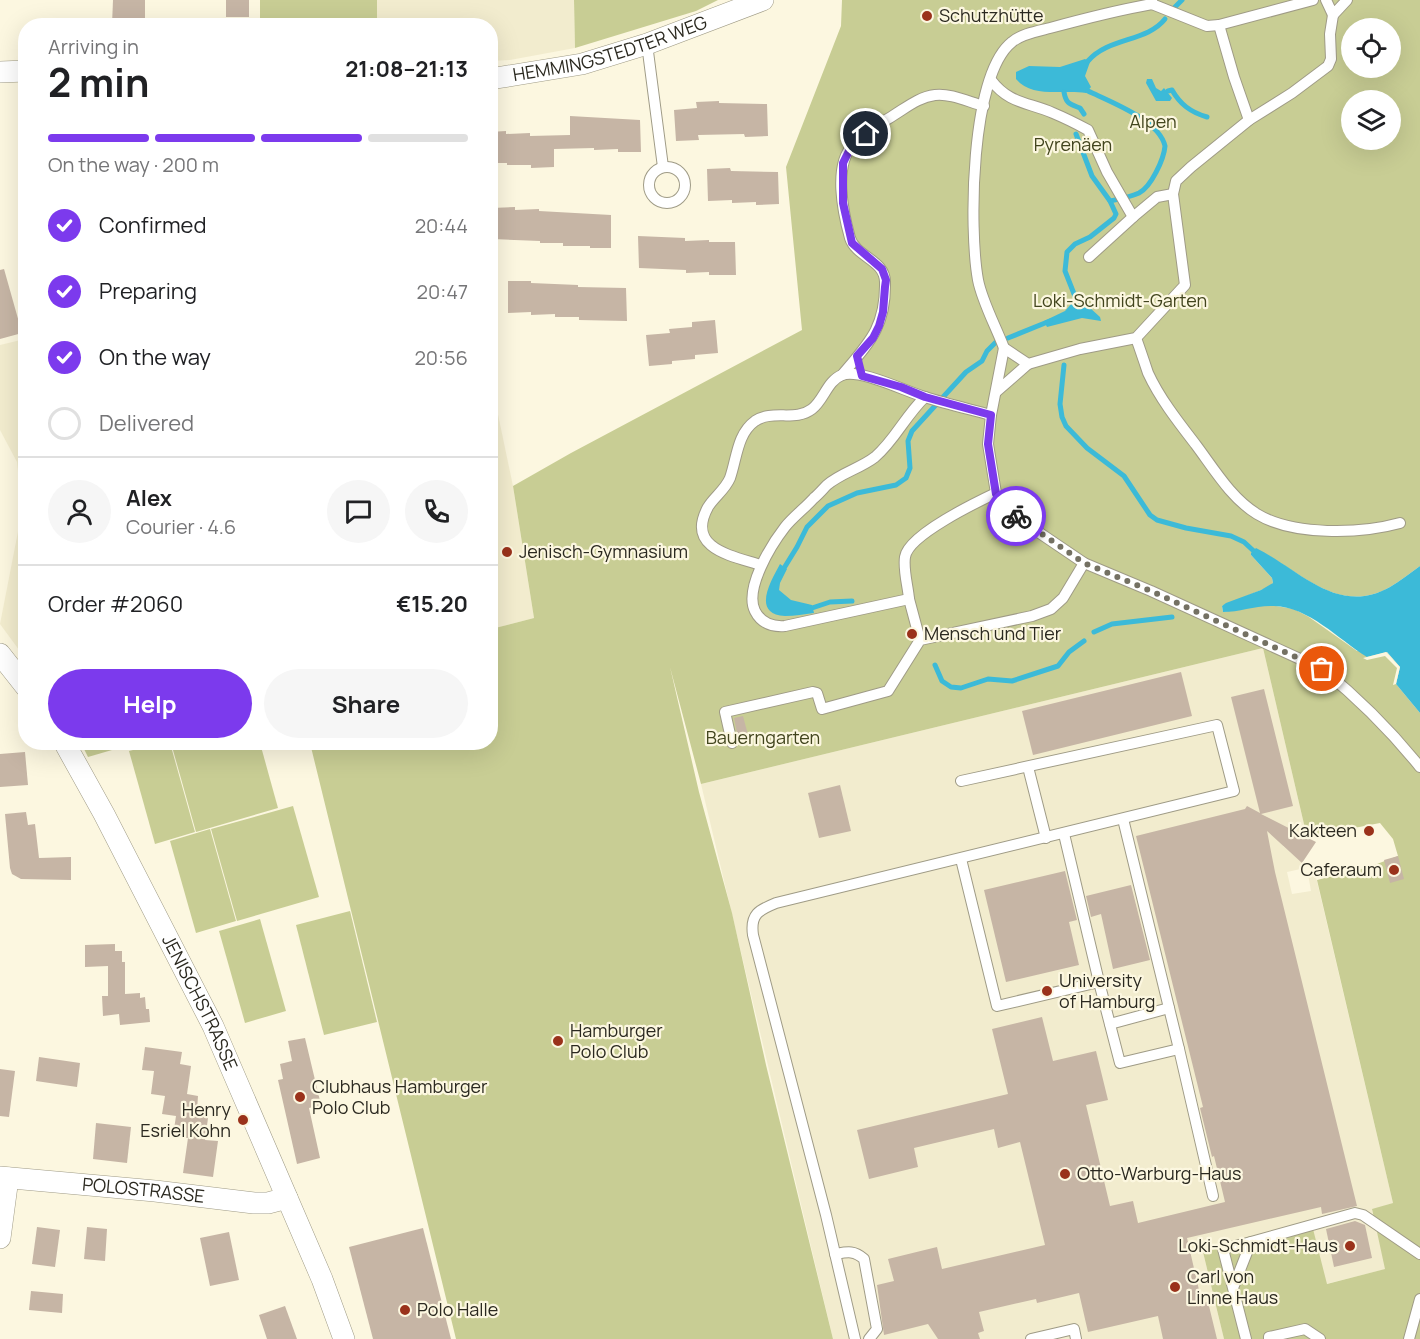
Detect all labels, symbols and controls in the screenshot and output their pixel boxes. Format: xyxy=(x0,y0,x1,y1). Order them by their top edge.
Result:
place label: Schutzhütte xyxy=(939,3,1043,27)
street label: HEMMINGSTEDTER WEG xyxy=(511,9,710,86)
marker: Schutzhütte xyxy=(920,9,934,23)
map controls xyxy=(1341,18,1401,150)
button: locate xyxy=(1341,18,1401,78)
text: Arriving in xyxy=(48,33,139,60)
text: 21:08–21:13 xyxy=(345,54,468,84)
text: 2 min xyxy=(48,55,149,109)
button: layers xyxy=(1341,90,1401,150)
pin xyxy=(840,108,891,159)
park label: Alpen xyxy=(1129,109,1177,133)
icon: home xyxy=(849,117,882,150)
park label: Pyrenäen xyxy=(1034,132,1112,156)
text: On the way · 200 m xyxy=(48,151,219,178)
icon: check xyxy=(48,209,81,242)
text: Confirmed xyxy=(99,210,207,240)
text: 20:44 xyxy=(415,212,468,239)
icon: check xyxy=(48,275,81,308)
text: Preparing xyxy=(99,276,197,306)
text: 20:47 xyxy=(417,278,468,305)
park label: Loki-Schmidt-Garten xyxy=(1033,288,1207,312)
icon: check xyxy=(48,341,81,374)
text: On the way xyxy=(99,342,211,372)
text: 20:56 xyxy=(414,344,468,371)
text: Delivered xyxy=(99,408,194,438)
button: person xyxy=(48,480,111,543)
button: chat xyxy=(327,480,390,543)
button: phone xyxy=(405,480,468,543)
text: Alex xyxy=(126,483,172,513)
courier xyxy=(986,486,1046,546)
icon: bike xyxy=(1000,500,1033,533)
text: Courier · 4.6 xyxy=(126,513,236,540)
place label: Jenisch-Gymnasium xyxy=(519,539,688,563)
marker: Jenisch-Gymnasium xyxy=(500,545,514,559)
text: Order #2060 xyxy=(48,589,183,619)
text: €15.20 xyxy=(396,589,468,619)
place label: Mensch und Tier xyxy=(924,621,1062,645)
marker: Mensch und Tier xyxy=(905,627,919,641)
pin xyxy=(1296,643,1347,694)
icon: bag xyxy=(1305,652,1338,685)
button: Help xyxy=(48,669,252,738)
button: Share xyxy=(264,669,468,738)
park label: Bauerngarten xyxy=(706,725,820,749)
place label: Kakteen xyxy=(1289,818,1357,842)
marker: Kakteen xyxy=(1362,824,1376,838)
place label: Caferaum xyxy=(1300,857,1382,881)
marker: Caferaum xyxy=(1387,863,1401,877)
street label: JENISCHSTRASSE xyxy=(157,930,244,1074)
place label: University of Hamburg xyxy=(1059,968,1155,1013)
marker: University of Hamburg xyxy=(1040,984,1054,998)
place label: Hamburger Polo Club xyxy=(570,1018,663,1063)
marker: Hamburger Polo Club xyxy=(551,1034,565,1048)
place label: Clubhaus Hamburger Polo Club xyxy=(312,1074,488,1119)
marker: Clubhaus Hamburger Polo Club xyxy=(293,1090,307,1104)
place label: Henry Esriel Kohn xyxy=(140,1097,231,1142)
marker: Henry Esriel Kohn xyxy=(236,1113,250,1127)
place label: Otto-Warburg-Haus xyxy=(1077,1161,1241,1185)
marker: Otto-Warburg-Haus xyxy=(1058,1167,1072,1181)
street label: POLOSTRASSE xyxy=(81,1171,206,1208)
place label: Loki-Schmidt-Haus xyxy=(1178,1233,1338,1257)
marker: Loki-Schmidt-Haus xyxy=(1343,1239,1357,1253)
place label: Carl von Linne Haus xyxy=(1187,1264,1278,1309)
marker: Carl von Linne Haus xyxy=(1168,1280,1182,1294)
place label: Polo Halle xyxy=(417,1297,498,1321)
marker: Polo Halle xyxy=(398,1303,412,1317)

